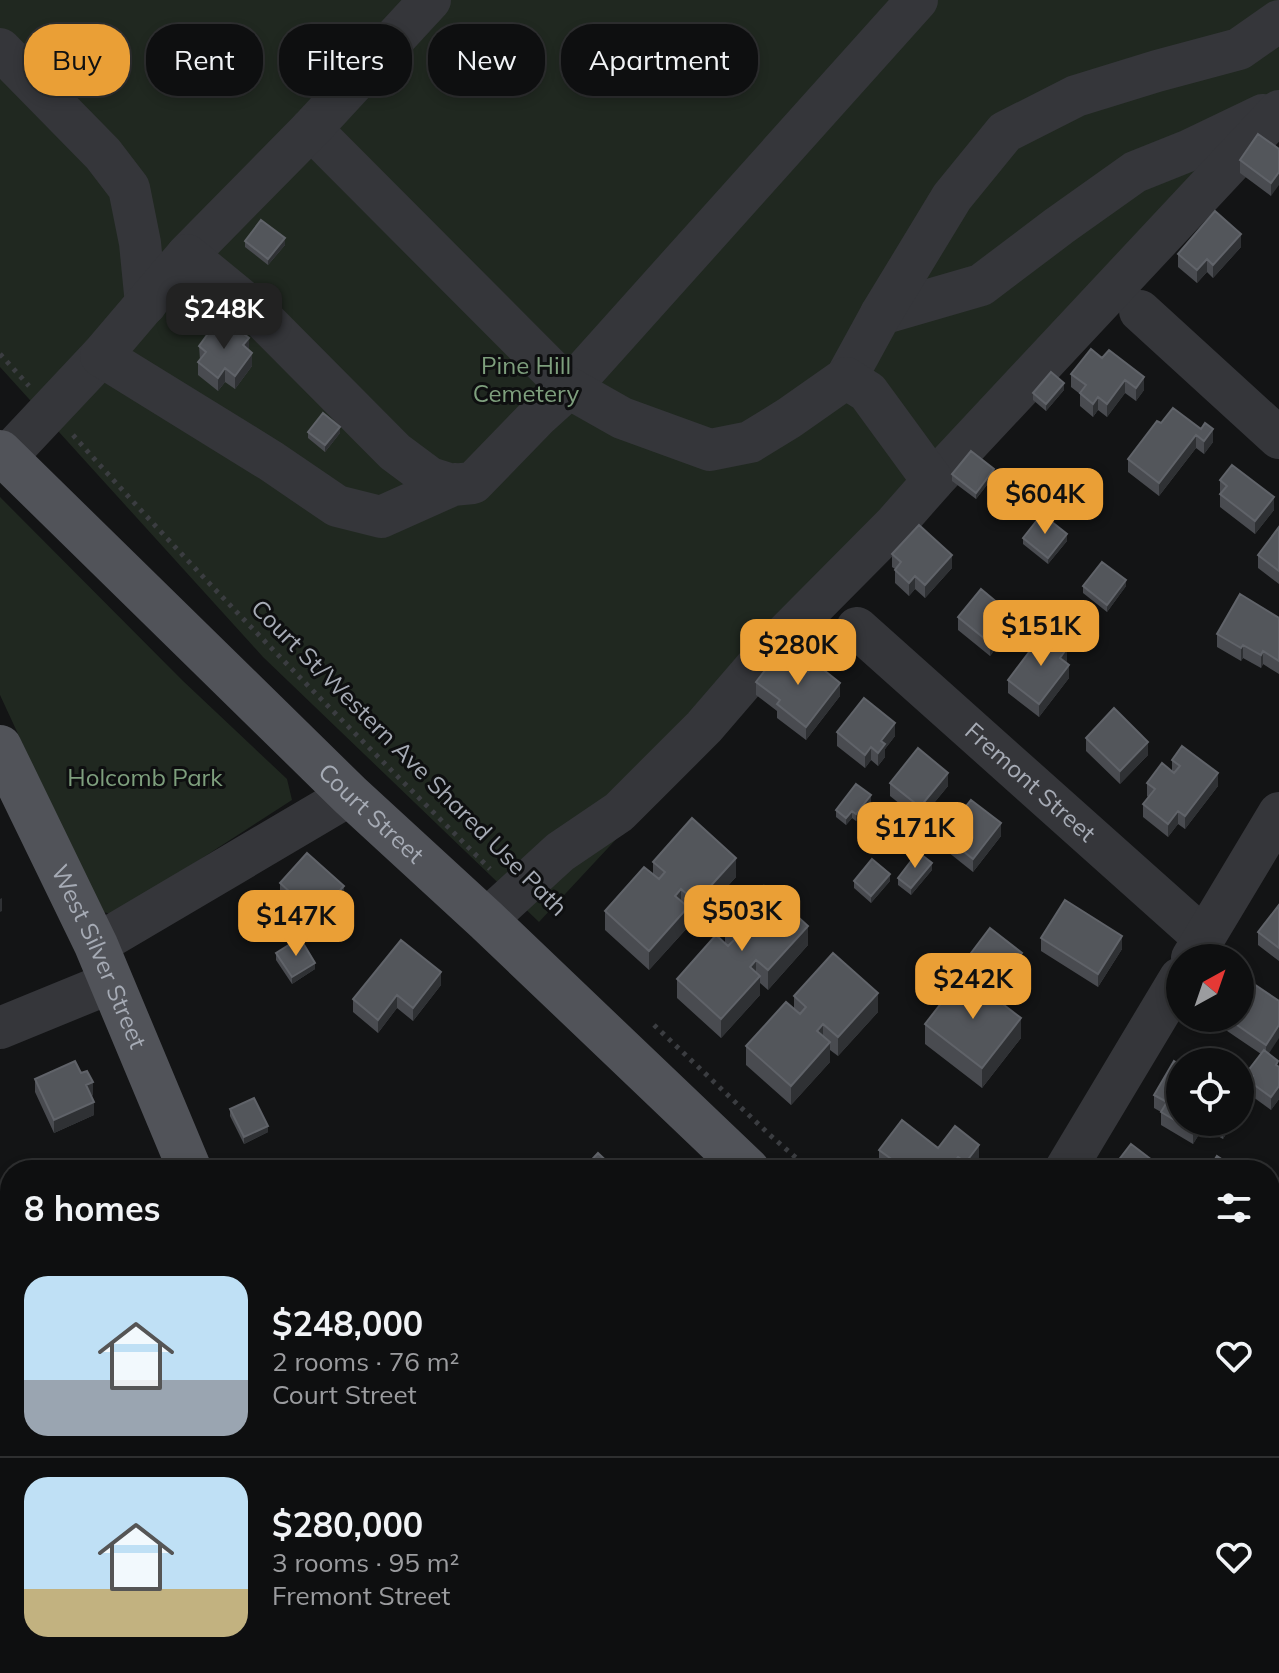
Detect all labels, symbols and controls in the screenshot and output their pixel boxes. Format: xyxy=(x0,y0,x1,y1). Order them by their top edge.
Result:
chip: Buy xyxy=(24,24,130,96)
chip: Rent xyxy=(146,24,263,96)
chip: Filters xyxy=(279,24,412,96)
chip: New xyxy=(428,24,545,96)
chip: Apartment xyxy=(561,24,758,96)
pin: $248K xyxy=(168,283,280,351)
text: $248K xyxy=(184,292,264,325)
park label: Pine Hill Cemetery xyxy=(473,350,579,408)
pin: $604K xyxy=(989,468,1101,536)
text: $604K xyxy=(1005,477,1085,510)
street label: Court St/Western Ave Shared Use Path xyxy=(245,593,574,922)
pin: $151K xyxy=(985,600,1097,668)
text: $151K xyxy=(1001,609,1081,642)
pin: $280K xyxy=(742,619,854,687)
text: $280K xyxy=(758,628,838,661)
street label: Fremont Street xyxy=(959,716,1102,848)
street label: Court Street xyxy=(312,756,431,869)
park label: Holcomb Park xyxy=(67,762,223,792)
pin: $171K xyxy=(859,802,971,870)
text: $171K xyxy=(875,811,955,844)
street label: West Silver Street xyxy=(45,860,154,1053)
pin: $503K xyxy=(686,885,798,953)
pin: $147K xyxy=(240,890,352,958)
text: $503K xyxy=(702,894,782,927)
text: $147K xyxy=(256,899,336,932)
north arrow xyxy=(1166,944,1254,1032)
map controls xyxy=(1166,944,1254,1136)
pin: $242K xyxy=(917,953,1029,1021)
text: $242K xyxy=(933,962,1013,995)
button: locate xyxy=(1166,1048,1254,1136)
icon: filters xyxy=(1212,1186,1256,1230)
text: 8 homes xyxy=(24,1187,161,1230)
text: $248,000 xyxy=(272,1302,423,1345)
icon: home xyxy=(88,1308,184,1404)
icon: heart xyxy=(1212,1334,1256,1378)
text: 2 rooms · 76 m² xyxy=(272,1345,459,1378)
text: Court Street xyxy=(272,1378,417,1411)
text: $280,000 xyxy=(272,1503,423,1546)
icon: home xyxy=(88,1509,184,1605)
icon: heart xyxy=(1212,1535,1256,1579)
text: 3 rooms · 95 m² xyxy=(272,1546,459,1579)
text: Fremont Street xyxy=(272,1579,450,1612)

